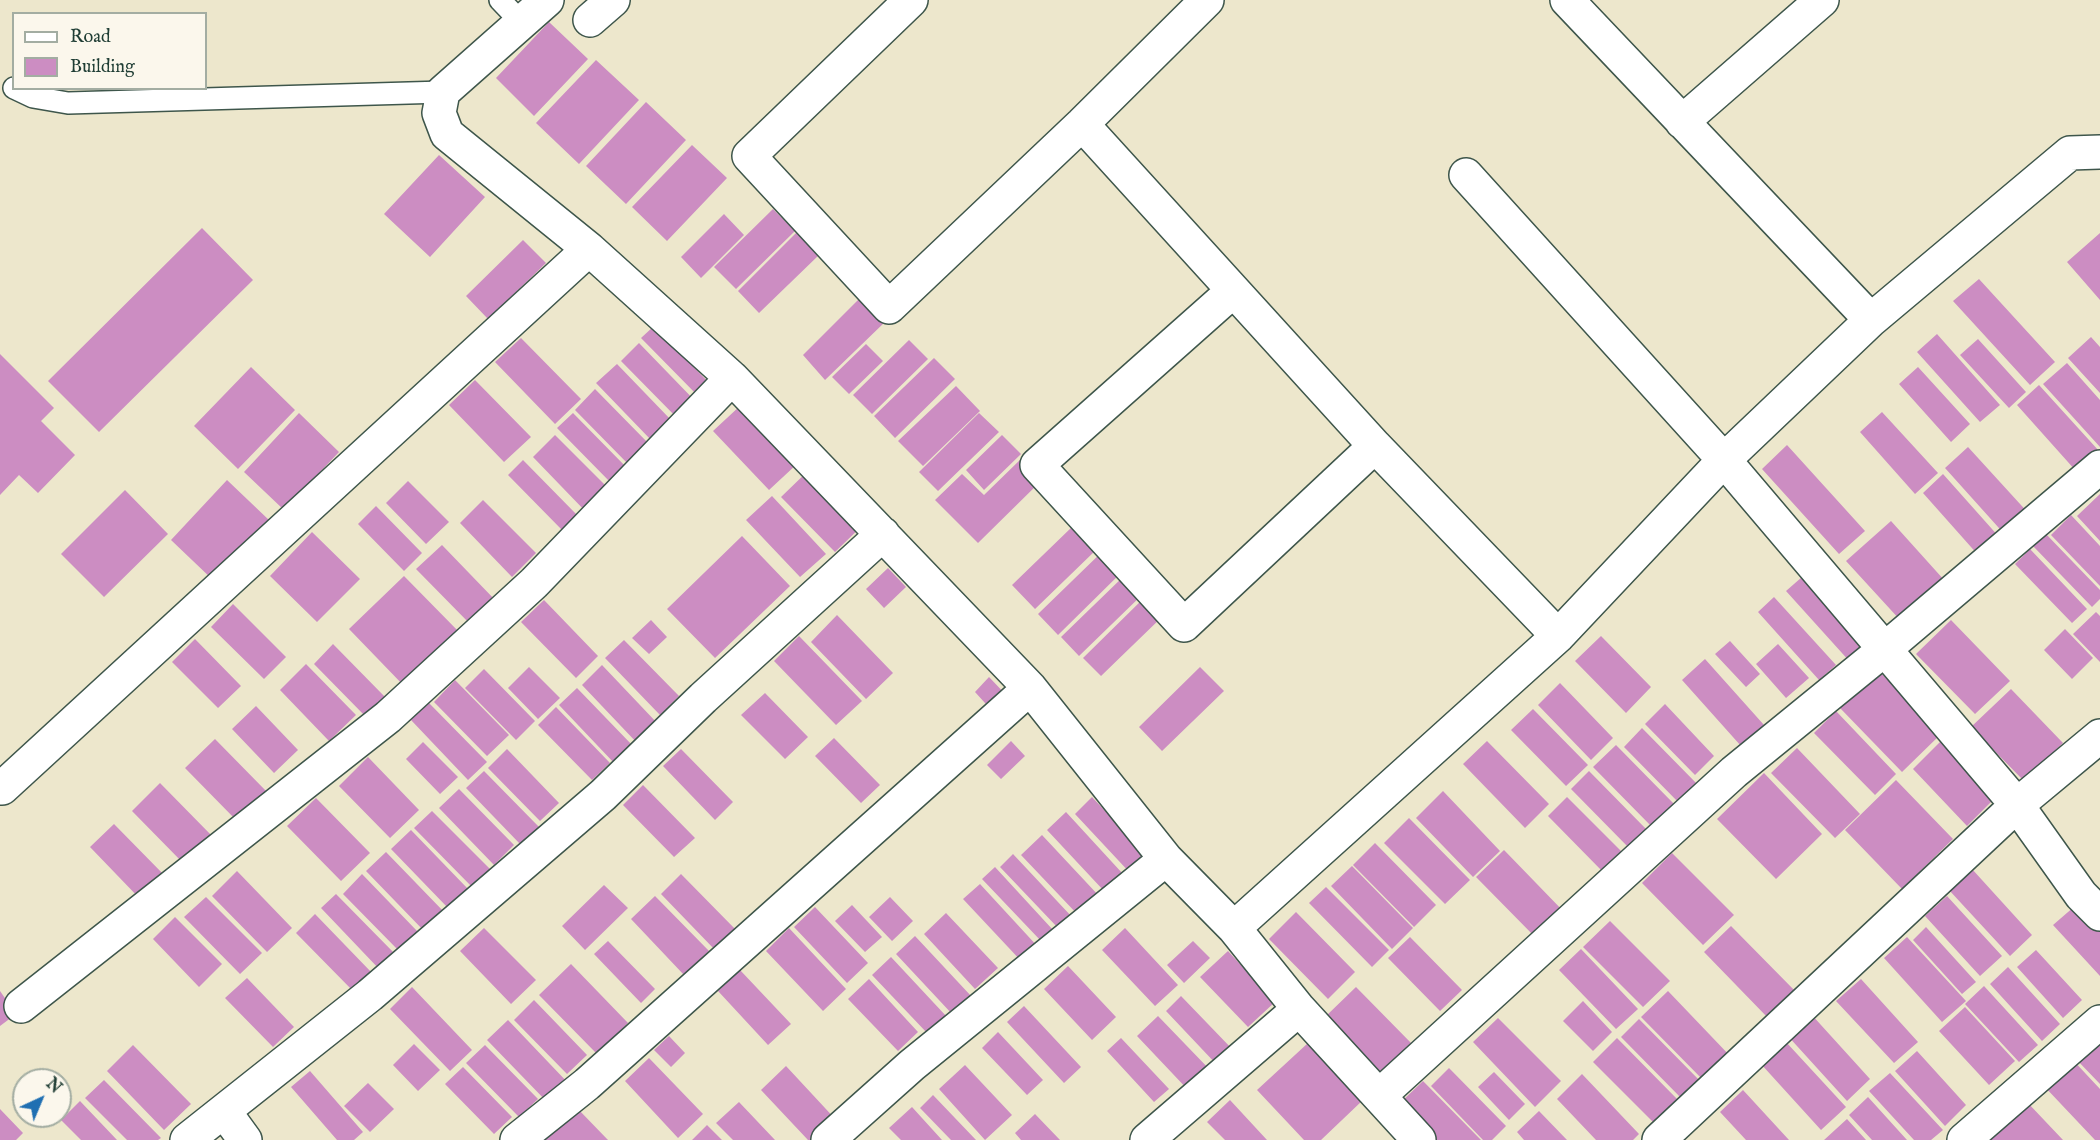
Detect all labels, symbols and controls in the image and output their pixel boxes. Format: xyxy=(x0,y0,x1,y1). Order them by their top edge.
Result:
legend xyxy=(12,12,207,90)
text: Road xyxy=(70,26,111,49)
text: Building xyxy=(70,56,135,79)
north arrow xyxy=(12,1068,72,1128)
text: N xyxy=(41,1074,65,1098)

